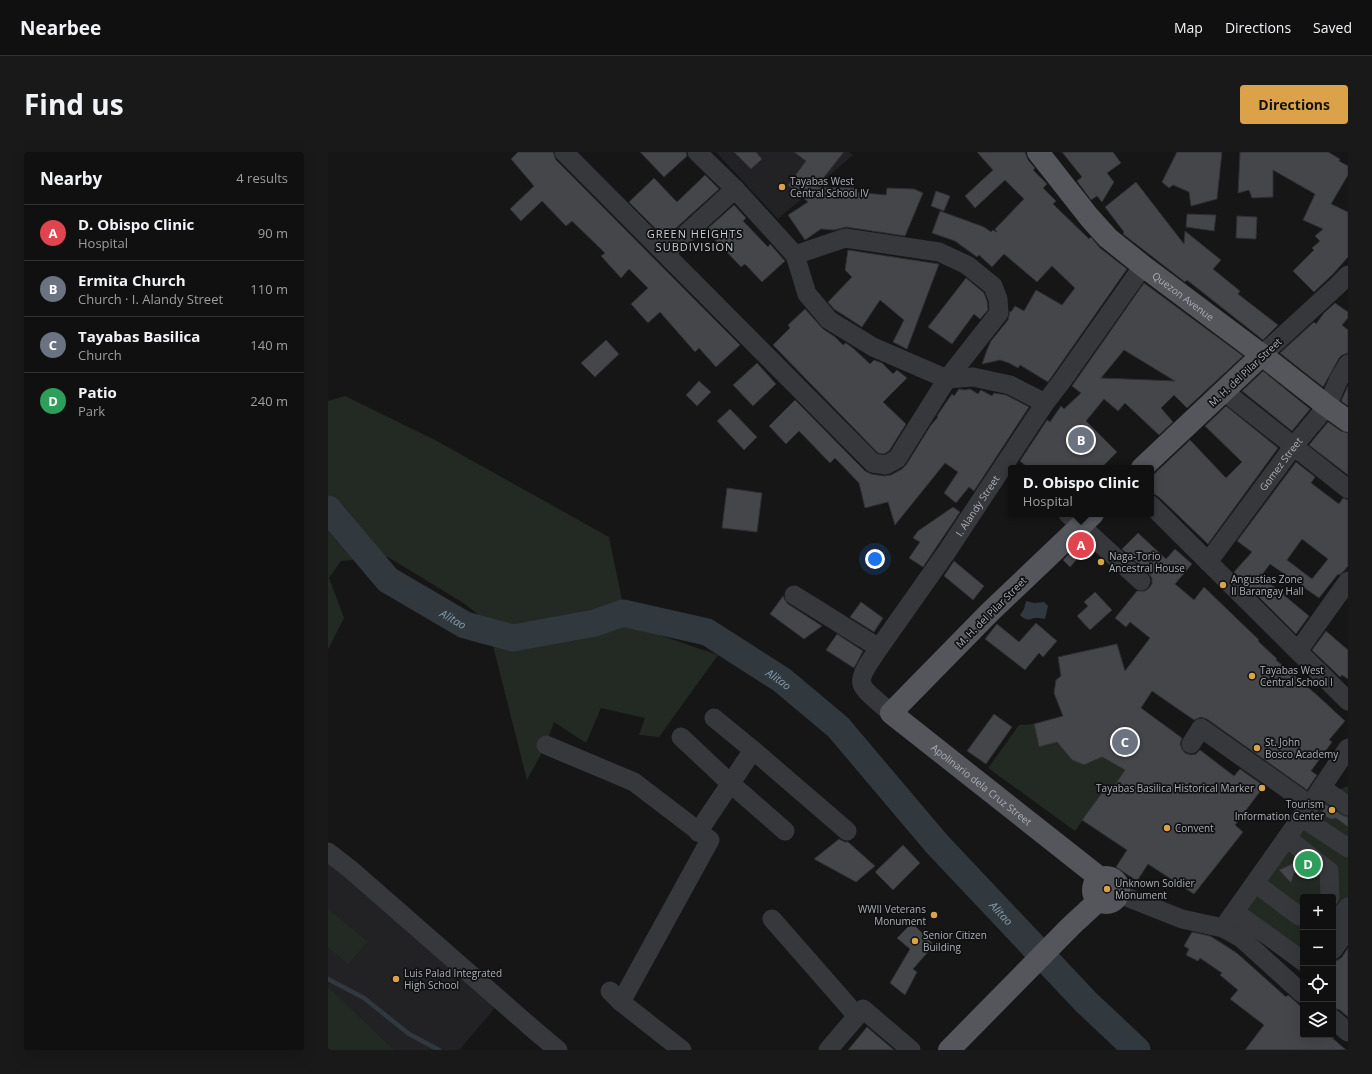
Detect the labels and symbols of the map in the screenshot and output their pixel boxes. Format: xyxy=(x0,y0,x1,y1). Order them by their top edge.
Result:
place label: Tayabas West Central School IV xyxy=(790,174,869,200)
marker: Tayabas West Central School IV xyxy=(777,182,787,192)
district label: GREEN HEIGHTS SUBDIVISION xyxy=(647,226,743,254)
street label: Quezon Avenue xyxy=(1149,268,1217,324)
street label: M. H. del Pilar Street xyxy=(1206,334,1285,409)
pin: B xyxy=(1068,425,1094,455)
street label: Gomez Street xyxy=(1256,434,1306,494)
street label: I. Alandy Street xyxy=(952,472,1003,539)
pin: A xyxy=(1068,530,1094,560)
your location xyxy=(865,549,885,569)
place label: Naga-Torio Ancestral House xyxy=(1109,549,1185,575)
marker: Naga-Torio Ancestral House xyxy=(1096,557,1106,567)
place label: Angustias Zone II Barangay Hall xyxy=(1231,572,1304,598)
street label: M. H. del Pilar Street xyxy=(952,573,1030,651)
marker: Angustias Zone II Barangay Hall xyxy=(1218,580,1228,590)
water label: Alitao xyxy=(437,604,469,632)
place label: Tayabas West Central School I xyxy=(1260,663,1333,689)
water label: Alitao xyxy=(763,664,795,693)
marker: Tayabas West Central School I xyxy=(1247,671,1257,681)
pin: C xyxy=(1112,727,1138,757)
place label: St. John Bosco Academy xyxy=(1265,735,1339,761)
street label: Apolinario dela Cruz Street xyxy=(928,740,1035,829)
marker: St. John Bosco Academy xyxy=(1252,743,1262,753)
place label: Tayabas Basilica Historical Marker xyxy=(1096,781,1254,795)
marker: Tayabas Basilica Historical Marker xyxy=(1257,783,1267,793)
place label: Tourism Information Center xyxy=(1235,797,1324,823)
marker: Tourism Information Center xyxy=(1327,805,1337,815)
place label: Convent xyxy=(1175,821,1214,835)
marker: Convent xyxy=(1162,823,1172,833)
pin: D xyxy=(1295,849,1321,879)
place label: Unknown Soldier Monument xyxy=(1115,876,1195,902)
marker: Unknown Soldier Monument xyxy=(1102,884,1112,894)
water label: Alitao xyxy=(986,897,1017,928)
place label: WWII Veterans Monument xyxy=(858,902,926,928)
marker: WWII Veterans Monument xyxy=(929,910,939,920)
place label: Senior Citizen Building xyxy=(923,928,987,954)
marker: Senior Citizen Building xyxy=(910,936,920,946)
place label: Luis Palad Integrated High School xyxy=(404,966,502,992)
marker: Luis Palad Integrated High School xyxy=(391,974,401,984)

